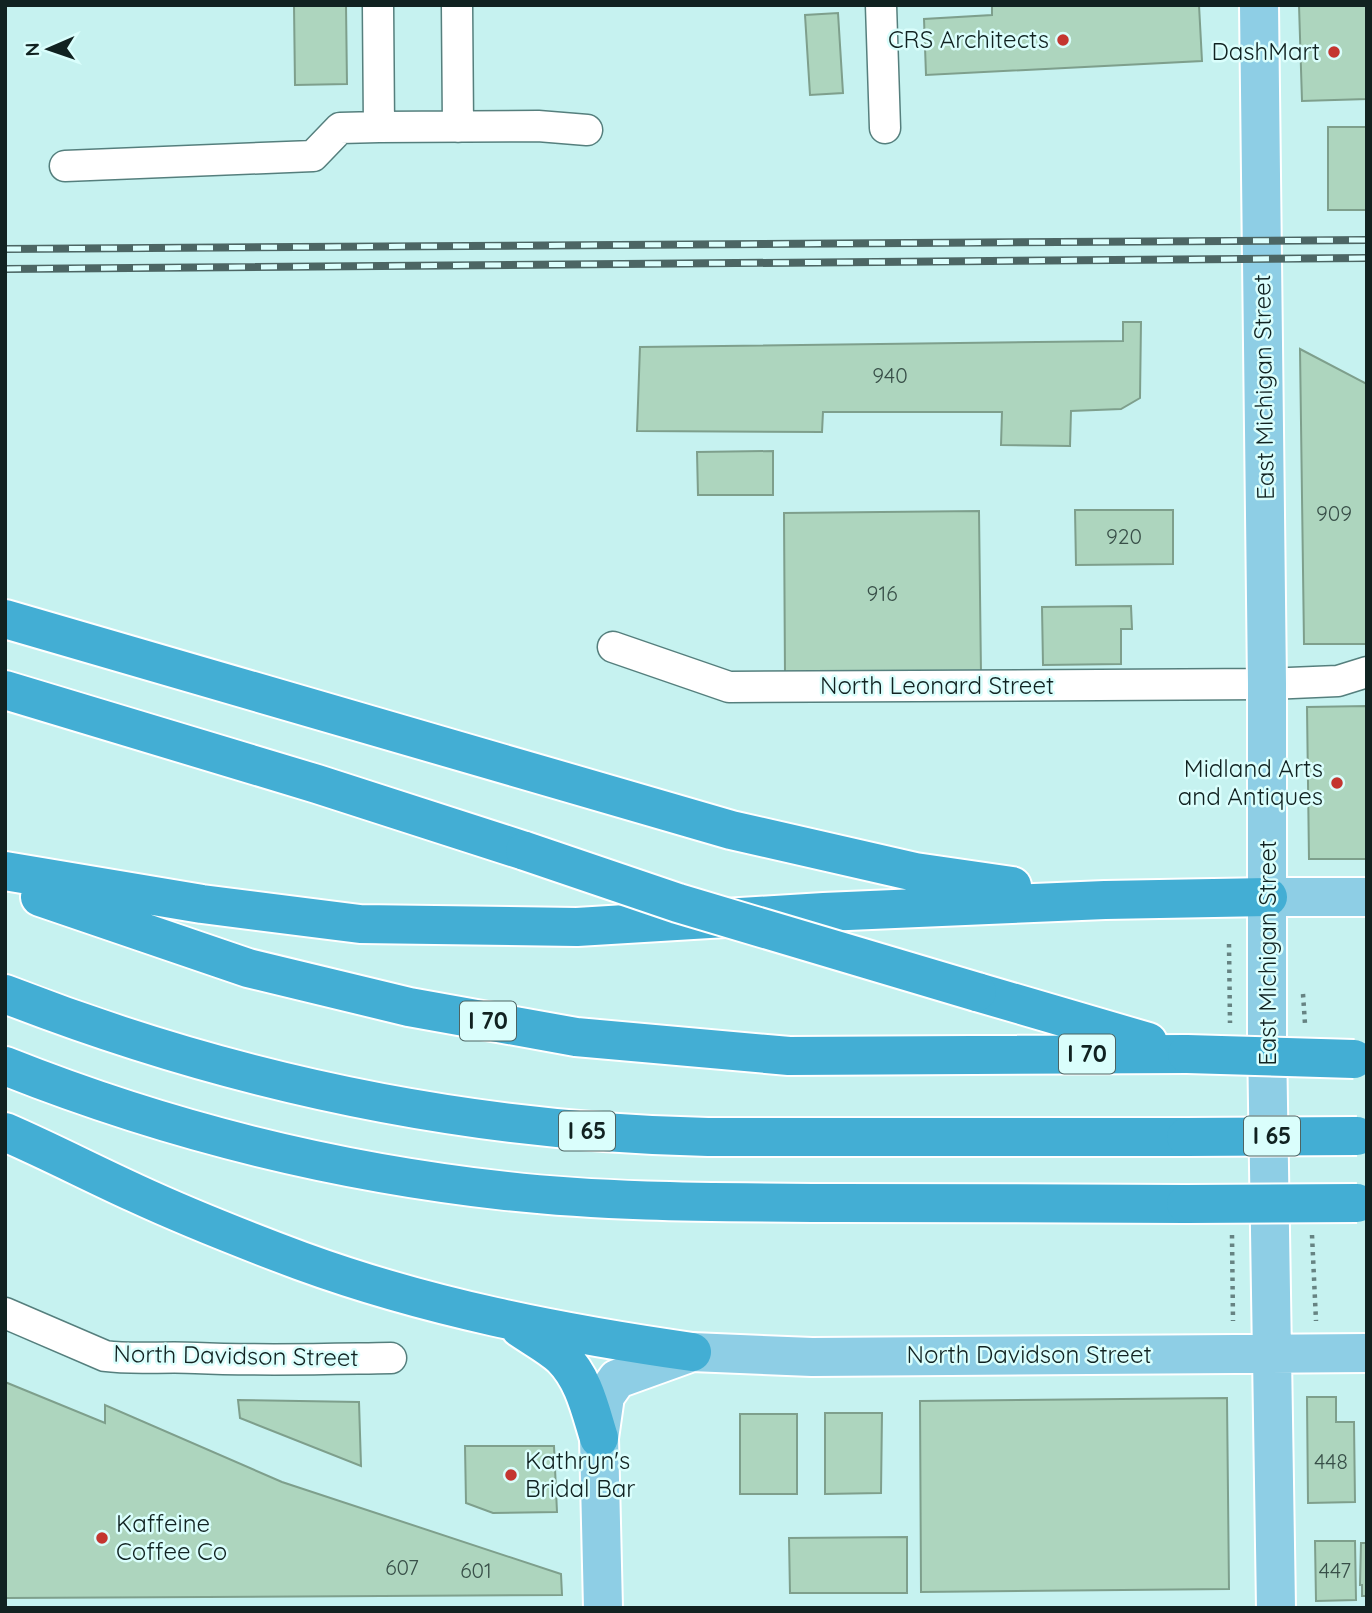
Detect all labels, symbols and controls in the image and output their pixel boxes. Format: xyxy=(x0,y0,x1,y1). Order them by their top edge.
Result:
north arrow xyxy=(14,14,84,84)
place label: CRS Architects xyxy=(888,24,1049,54)
marker: CRS Architects xyxy=(1055,32,1071,48)
place label: DashMart xyxy=(1212,36,1320,66)
text: N xyxy=(20,42,44,57)
marker: DashMart xyxy=(1326,44,1342,60)
street label: East Michigan Street xyxy=(1246,274,1280,500)
house number: 940 xyxy=(872,362,908,388)
house number: 909 xyxy=(1316,500,1352,526)
house number: 920 xyxy=(1106,523,1142,549)
house number: 916 xyxy=(867,580,897,606)
street label: North Leonard Street xyxy=(820,670,1054,700)
place label: Midland Arts and Antiques xyxy=(1178,753,1323,811)
marker: Midland Arts and Antiques xyxy=(1329,775,1345,791)
street label: East Michigan Street xyxy=(1252,840,1282,1066)
road number: I 70 xyxy=(460,1002,516,1040)
road number: I 70 xyxy=(1059,1035,1115,1074)
road number: I 65 xyxy=(559,1112,615,1150)
road number: I 65 xyxy=(1244,1116,1300,1156)
street label: North Davidson Street xyxy=(113,1338,359,1372)
street label: North Davidson Street xyxy=(906,1339,1152,1369)
place label: Kathryn's Bridal Bar xyxy=(525,1445,636,1503)
house number: 448 xyxy=(1314,1448,1348,1474)
marker: Kathryn's Bridal Bar xyxy=(503,1467,519,1483)
place label: Kaffeine Coffee Co xyxy=(116,1508,227,1566)
marker: Kaffeine Coffee Co xyxy=(94,1530,110,1546)
house number: 607 xyxy=(385,1554,419,1580)
house number: 601 xyxy=(460,1557,492,1583)
house number: 447 xyxy=(1319,1557,1351,1583)

